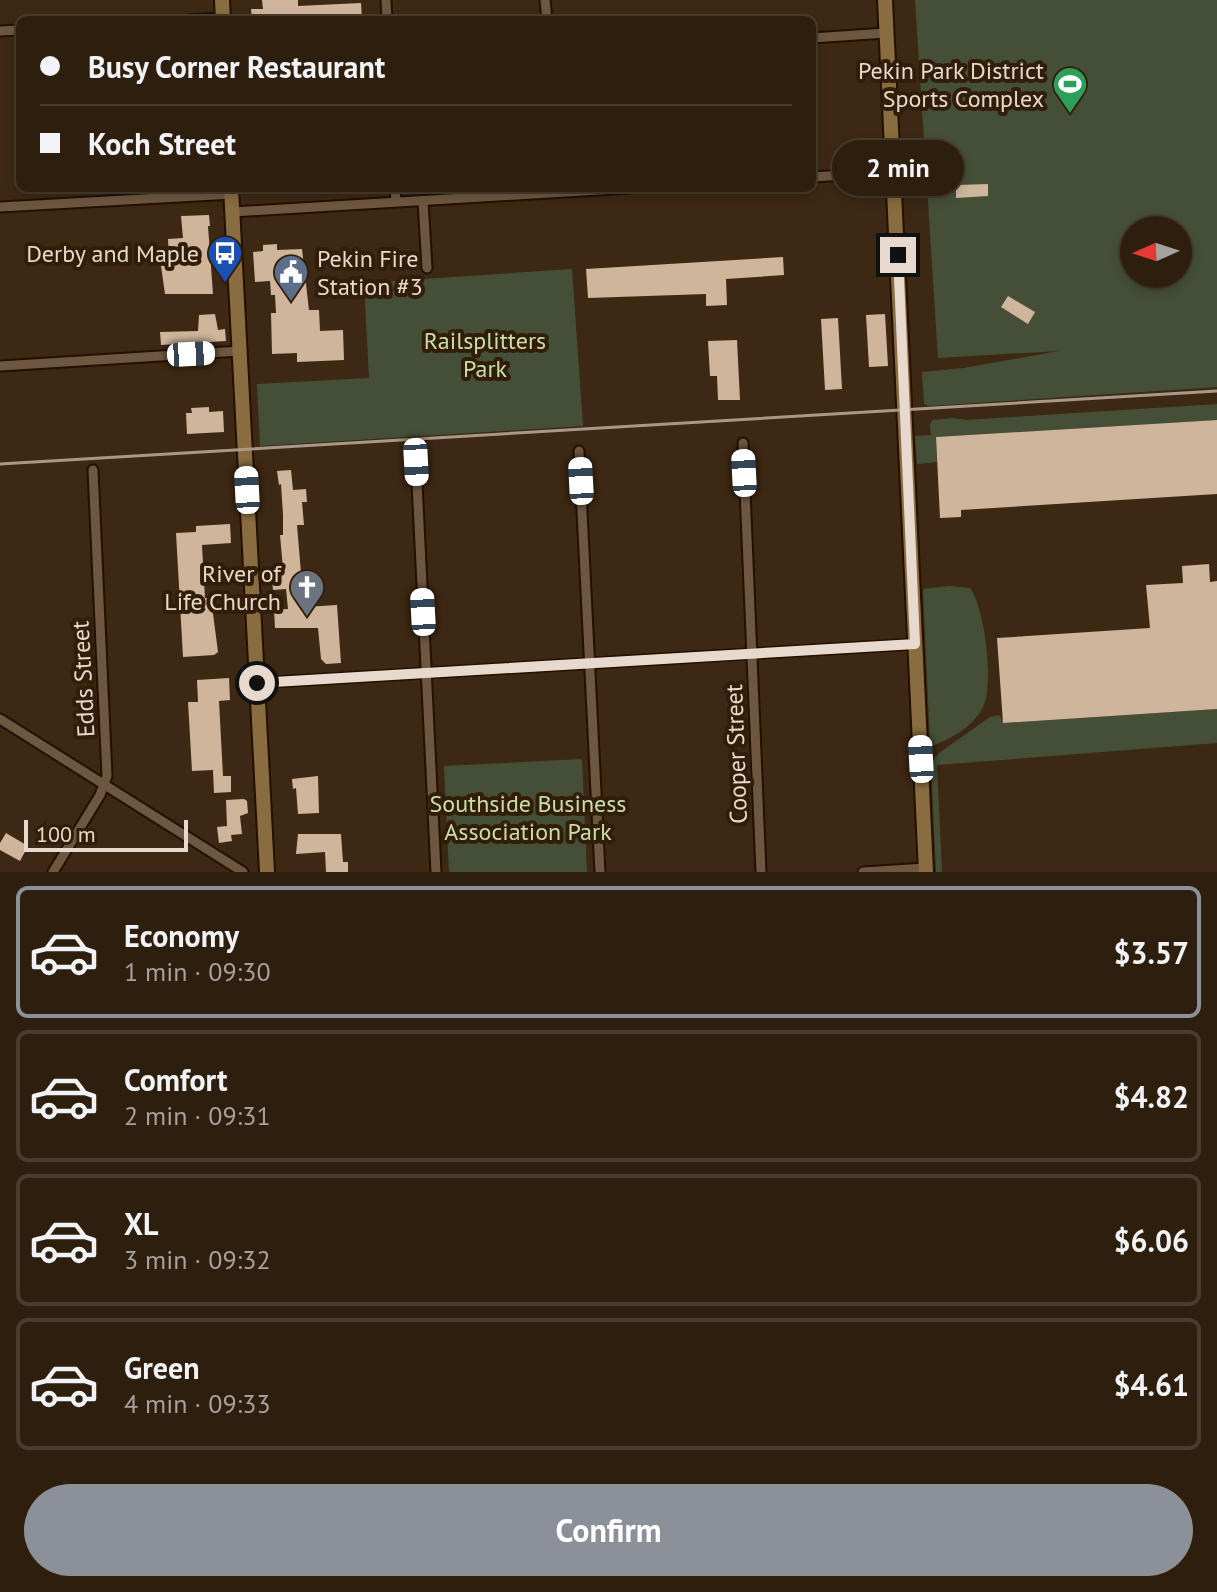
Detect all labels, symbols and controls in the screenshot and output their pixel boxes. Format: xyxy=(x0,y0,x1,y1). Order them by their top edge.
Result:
text: Busy Corner Restaurant xyxy=(88,47,385,86)
place label: Pekin Park District Sports Complex xyxy=(858,55,1044,114)
sports icon: Pekin Park District Sports Complex xyxy=(1051,65,1089,115)
text: Koch Street xyxy=(88,124,236,163)
callout: 2 min xyxy=(832,139,964,195)
text: 2 min xyxy=(866,151,930,184)
north arrow xyxy=(1120,216,1192,288)
map controls xyxy=(1120,216,1192,288)
bus stop icon: Derby and Maple xyxy=(206,234,244,284)
route end xyxy=(880,237,916,273)
place label: Derby and Maple xyxy=(26,238,199,269)
place label: Pekin Fire Station #3 xyxy=(317,243,423,302)
public building icon: Pekin Fire Station #3 xyxy=(272,253,310,303)
park label: Railsplitters Park xyxy=(424,325,546,384)
car xyxy=(166,341,216,367)
car xyxy=(403,437,429,487)
car xyxy=(731,448,757,498)
car xyxy=(568,456,594,506)
car xyxy=(234,465,260,515)
place label: River of Life Church xyxy=(164,558,282,617)
church icon: River of Life Church xyxy=(288,568,326,618)
car xyxy=(410,587,436,637)
street label: Edds Street xyxy=(64,620,102,738)
route start xyxy=(239,665,275,701)
street label: Cooper Street xyxy=(718,684,754,824)
car xyxy=(908,734,934,784)
park label: Southside Business Association Park xyxy=(430,788,626,847)
scale bar xyxy=(24,816,188,852)
text: 100 m xyxy=(36,820,96,848)
icon: car xyxy=(28,916,100,988)
text: Economy xyxy=(124,916,239,955)
text: $3.57 xyxy=(1114,933,1189,972)
text: 1 min · 09:30 xyxy=(124,955,271,988)
icon: car xyxy=(28,1060,100,1132)
text: Comfort xyxy=(124,1060,227,1099)
text: $4.82 xyxy=(1114,1077,1189,1116)
text: 2 min · 09:31 xyxy=(124,1099,271,1132)
icon: car xyxy=(28,1204,100,1276)
text: XL xyxy=(124,1204,158,1243)
text: $6.06 xyxy=(1114,1221,1189,1260)
text: 3 min · 09:32 xyxy=(124,1243,271,1276)
icon: car xyxy=(28,1348,100,1420)
text: Green xyxy=(124,1348,199,1387)
text: $4.61 xyxy=(1114,1365,1189,1404)
text: 4 min · 09:33 xyxy=(124,1387,271,1420)
button: Confirm xyxy=(24,1484,1193,1576)

